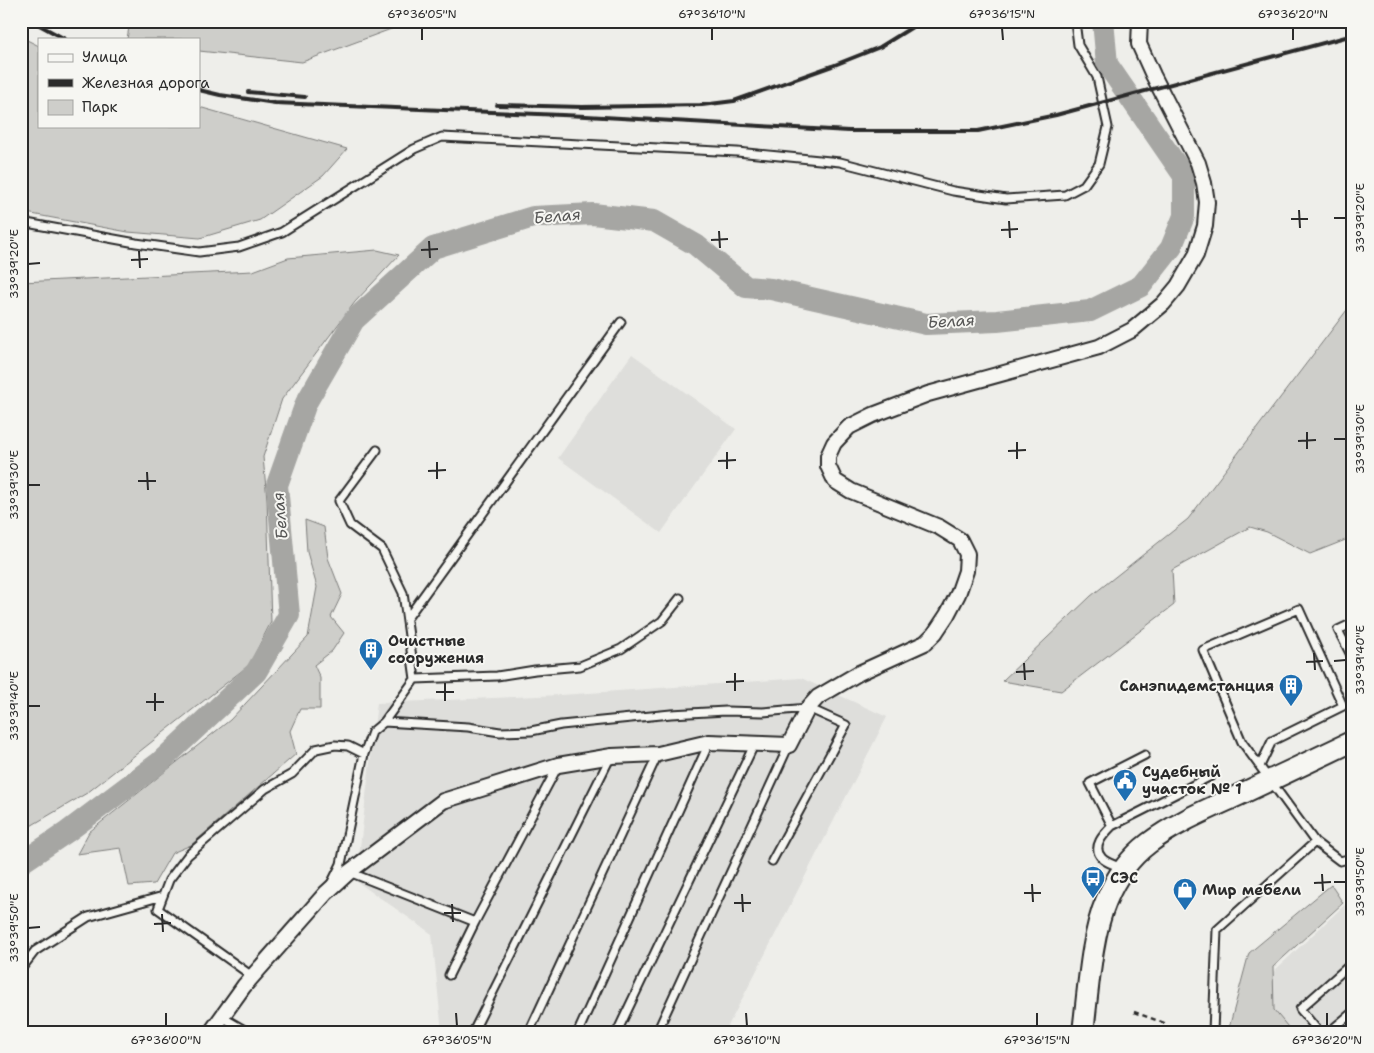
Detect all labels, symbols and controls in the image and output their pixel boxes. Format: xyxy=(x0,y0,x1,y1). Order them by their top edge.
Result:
text: 67°36'05"N xyxy=(387,6,457,22)
text: 67°36'10"N xyxy=(678,6,746,22)
text: 67°36'15"N xyxy=(969,6,1035,22)
text: 67°36'20"N xyxy=(1258,6,1328,22)
legend xyxy=(38,38,200,128)
text: Улица xyxy=(82,47,128,67)
text: Железная дорога xyxy=(82,73,210,93)
text: Парк xyxy=(82,97,118,117)
text: 33°39'20"E xyxy=(1352,183,1368,253)
water label: Белая xyxy=(533,203,582,229)
text: 33°39'20"E xyxy=(6,229,22,299)
water label: Белая xyxy=(927,309,975,333)
text: 33°39'30"E xyxy=(1352,404,1368,474)
text: 33°39'30"E xyxy=(6,450,22,520)
water label: Белая xyxy=(267,491,293,540)
text: 33°39'40"E xyxy=(1352,625,1368,695)
place label: Очистные сооружения xyxy=(388,631,484,668)
building icon: Очистные сооружения xyxy=(358,637,384,671)
text: 33°39'40"E xyxy=(6,671,22,741)
building icon: Санэпидемстанция xyxy=(1278,673,1304,707)
place label: Санэпидемстанция xyxy=(1119,676,1274,696)
place label: Судебный участок № 1 xyxy=(1142,762,1242,799)
public building icon: Судебный участок № 1 xyxy=(1112,768,1138,802)
text: 33°39'50"E xyxy=(1352,847,1368,917)
bus stop icon: СЭС xyxy=(1080,865,1106,899)
place label: СЭС xyxy=(1110,868,1138,888)
shop icon: Мир мебели xyxy=(1172,877,1198,911)
place label: Мир мебели xyxy=(1202,880,1302,900)
text: 33°39'50"E xyxy=(6,893,22,963)
text: 67°36'00"N xyxy=(131,1032,201,1048)
text: 67°36'05"N xyxy=(422,1032,492,1048)
text: 67°36'10"N xyxy=(713,1032,781,1048)
text: 67°36'15"N xyxy=(1004,1032,1070,1048)
text: 67°36'20"N xyxy=(1292,1032,1362,1048)

